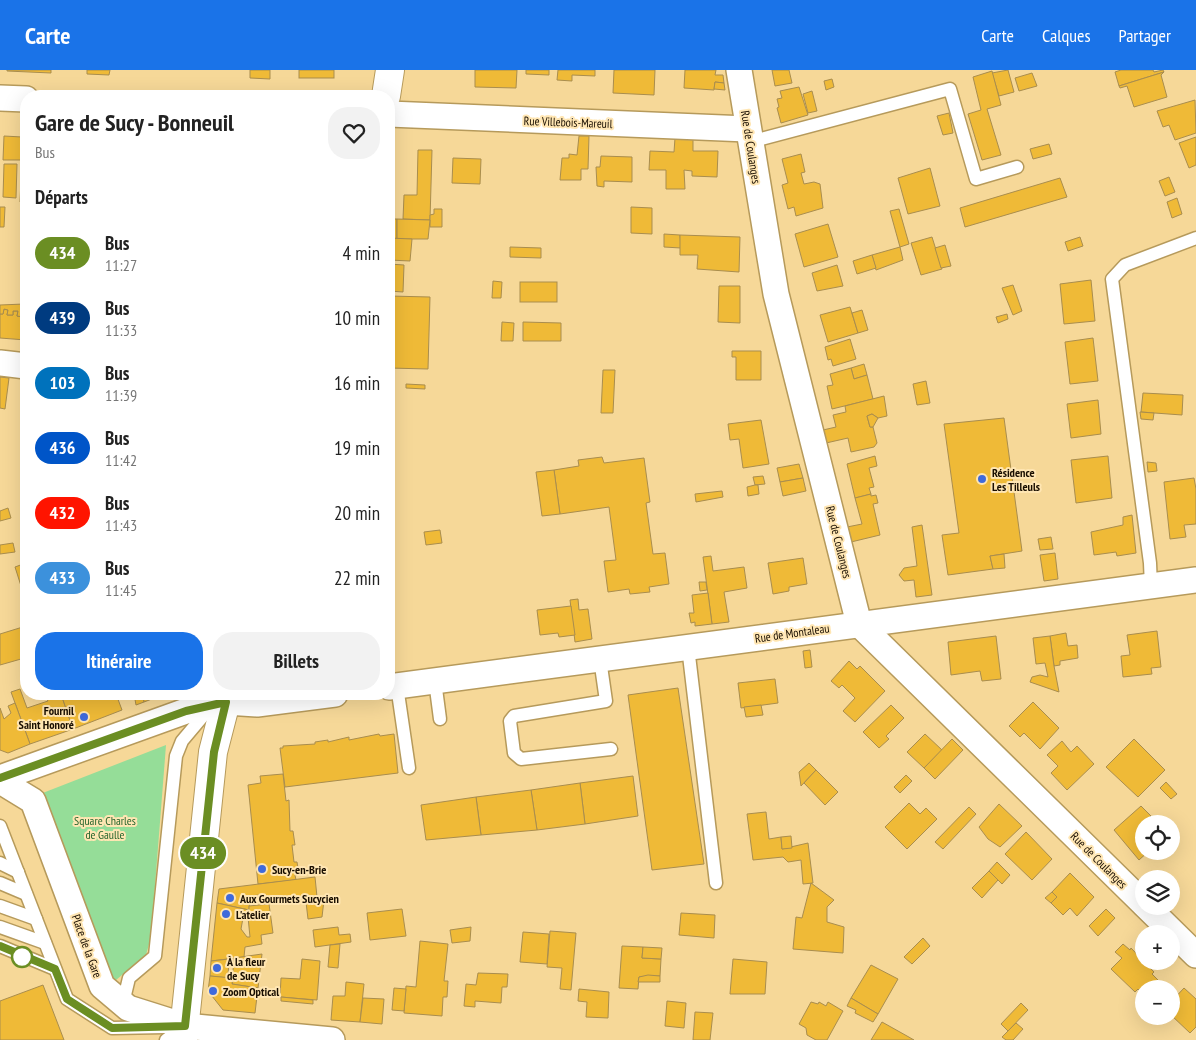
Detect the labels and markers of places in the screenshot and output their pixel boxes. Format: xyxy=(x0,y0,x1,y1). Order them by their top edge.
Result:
place label: Résidence Les Tilleuls xyxy=(992,465,1040,494)
marker: Résidence Les Tilleuls xyxy=(976,473,988,485)
place label: Fournil Saint Honoré xyxy=(19,703,74,732)
marker: Fournil Saint Honoré xyxy=(78,711,90,723)
place label: Sucy-en-Brie xyxy=(272,862,326,877)
marker: Sucy-en-Brie xyxy=(256,863,268,875)
place label: Aux Gourmets Sucycien xyxy=(239,891,339,906)
marker: Aux Gourmets Sucycien xyxy=(224,892,236,904)
place label: L'atelier xyxy=(236,907,270,922)
marker: L'atelier xyxy=(220,908,232,920)
unlabelled marker xyxy=(11,946,33,968)
place label: À la fleur de Sucy xyxy=(226,954,266,983)
marker: À la fleur de Sucy xyxy=(211,962,223,974)
place label: Zoom Optical xyxy=(223,984,279,999)
marker: Zoom Optical xyxy=(207,985,219,997)

